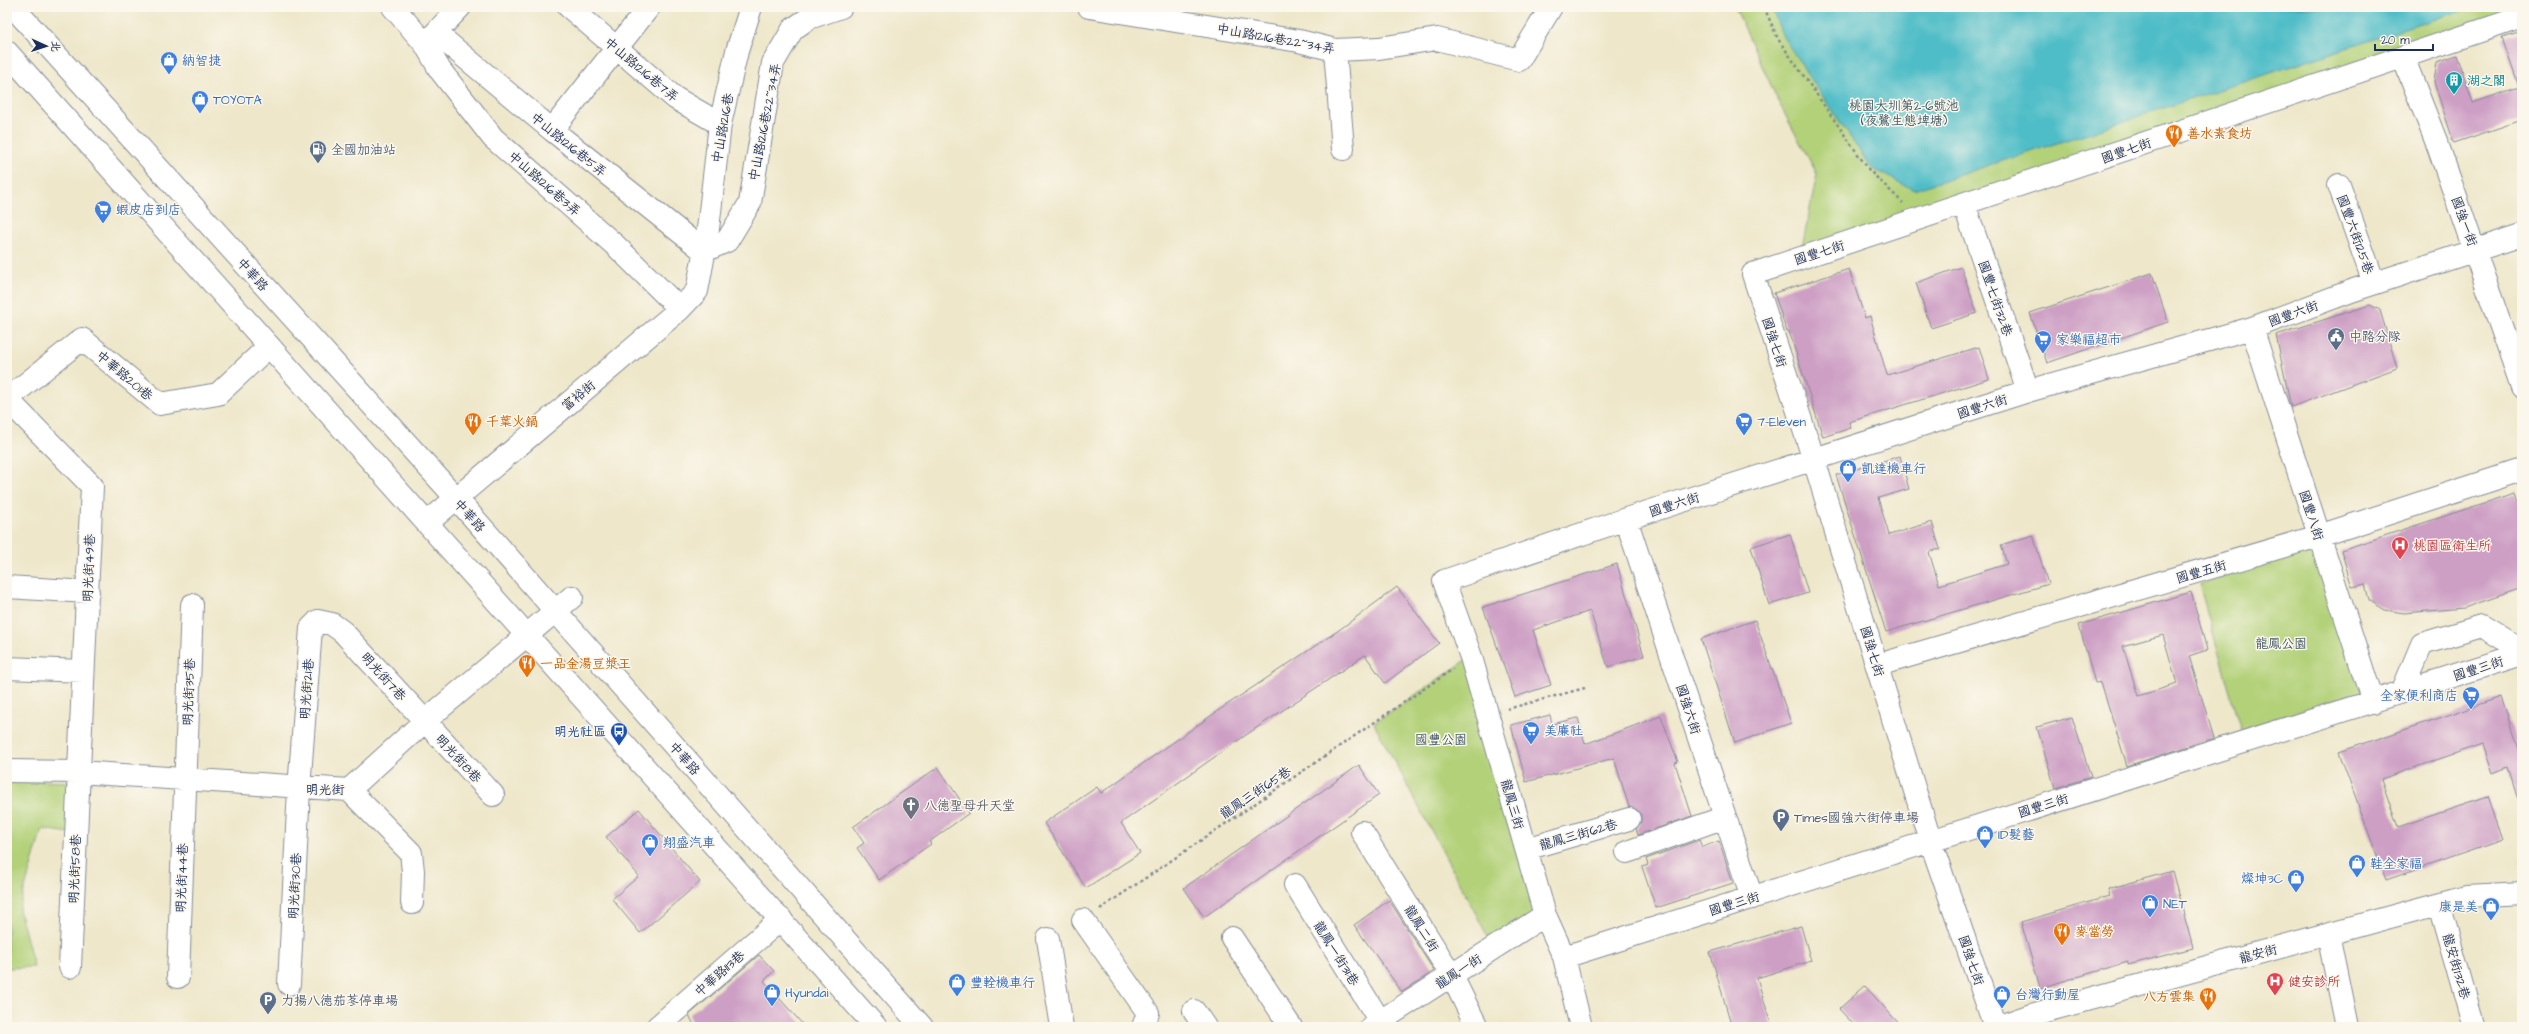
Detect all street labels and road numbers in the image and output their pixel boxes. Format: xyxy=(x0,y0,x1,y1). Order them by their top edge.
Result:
street label: 中山路1216巷22~34弄 xyxy=(1215,20,1337,58)
street label: 中山路1216巷7弄 xyxy=(600,33,682,106)
street label: 中山路1216巷22~34弄 xyxy=(745,62,785,183)
street label: 中山路1216巷 xyxy=(708,92,738,165)
street label: 中山路1216巷5弄 xyxy=(527,108,610,181)
street label: 國豐七街 xyxy=(2099,134,2154,168)
street label: 中山路1216巷3弄 xyxy=(504,147,584,220)
street label: 國豐六街125巷 xyxy=(2332,192,2378,277)
street label: 國強一街 xyxy=(2447,194,2481,249)
street label: 國豐七街 xyxy=(1792,236,1847,270)
street label: 中華路 xyxy=(233,254,272,295)
street label: 國豐七街32巷 xyxy=(1974,258,2016,339)
street label: 國豐六街 xyxy=(2266,297,2321,331)
street label: 國強七街 xyxy=(1757,315,1791,370)
street label: 中華路201巷 xyxy=(92,347,157,405)
street label: 富裕街 xyxy=(558,376,599,415)
street label: 國豐六街 xyxy=(1955,390,2010,424)
street label: 國豐六街 xyxy=(1647,488,1702,522)
street label: 國豐八街 xyxy=(2294,488,2328,543)
street label: 中華路 xyxy=(450,495,489,536)
street label: 明光街49巷 xyxy=(79,534,99,602)
street label: 國豐五街 xyxy=(2174,556,2229,588)
street label: 國強七街 xyxy=(1856,624,1888,679)
street label: 明光街7巷 xyxy=(356,648,410,705)
street label: 國豐三街 xyxy=(2451,652,2506,686)
street label: 明光街35巷 xyxy=(179,658,199,726)
street label: 明光街21巷 xyxy=(296,658,318,720)
street label: 國強六街 xyxy=(1671,682,1705,737)
street label: 明光街8巷 xyxy=(431,730,485,787)
street label: 中華路 xyxy=(665,738,704,779)
street label: 龍鳳三街65巷 xyxy=(1216,762,1295,823)
street label: 龍鳳三街 xyxy=(1496,777,1528,832)
street label: 明光街 xyxy=(305,781,345,799)
street label: 國豐三街 xyxy=(2016,790,2071,822)
street label: 龍鳳三街62巷 xyxy=(1537,815,1619,855)
street label: 明光街58巷 xyxy=(65,834,85,904)
street label: 明光街44巷 xyxy=(172,843,192,913)
street label: 明光街30巷 xyxy=(284,852,306,920)
street label: 國豐三街 xyxy=(1707,888,1762,920)
street label: 龍鳳二街 xyxy=(1400,902,1443,955)
street label: 龍鳳一街31巷 xyxy=(1309,918,1363,989)
street label: 龍安街132巷 xyxy=(2438,931,2474,1001)
street label: 國強七街 xyxy=(1954,933,1988,988)
street label: 龍安街 xyxy=(2237,940,2279,968)
street label: 中華路113巷 xyxy=(690,947,749,1001)
street label: 龍鳳一街 xyxy=(1432,950,1485,994)

